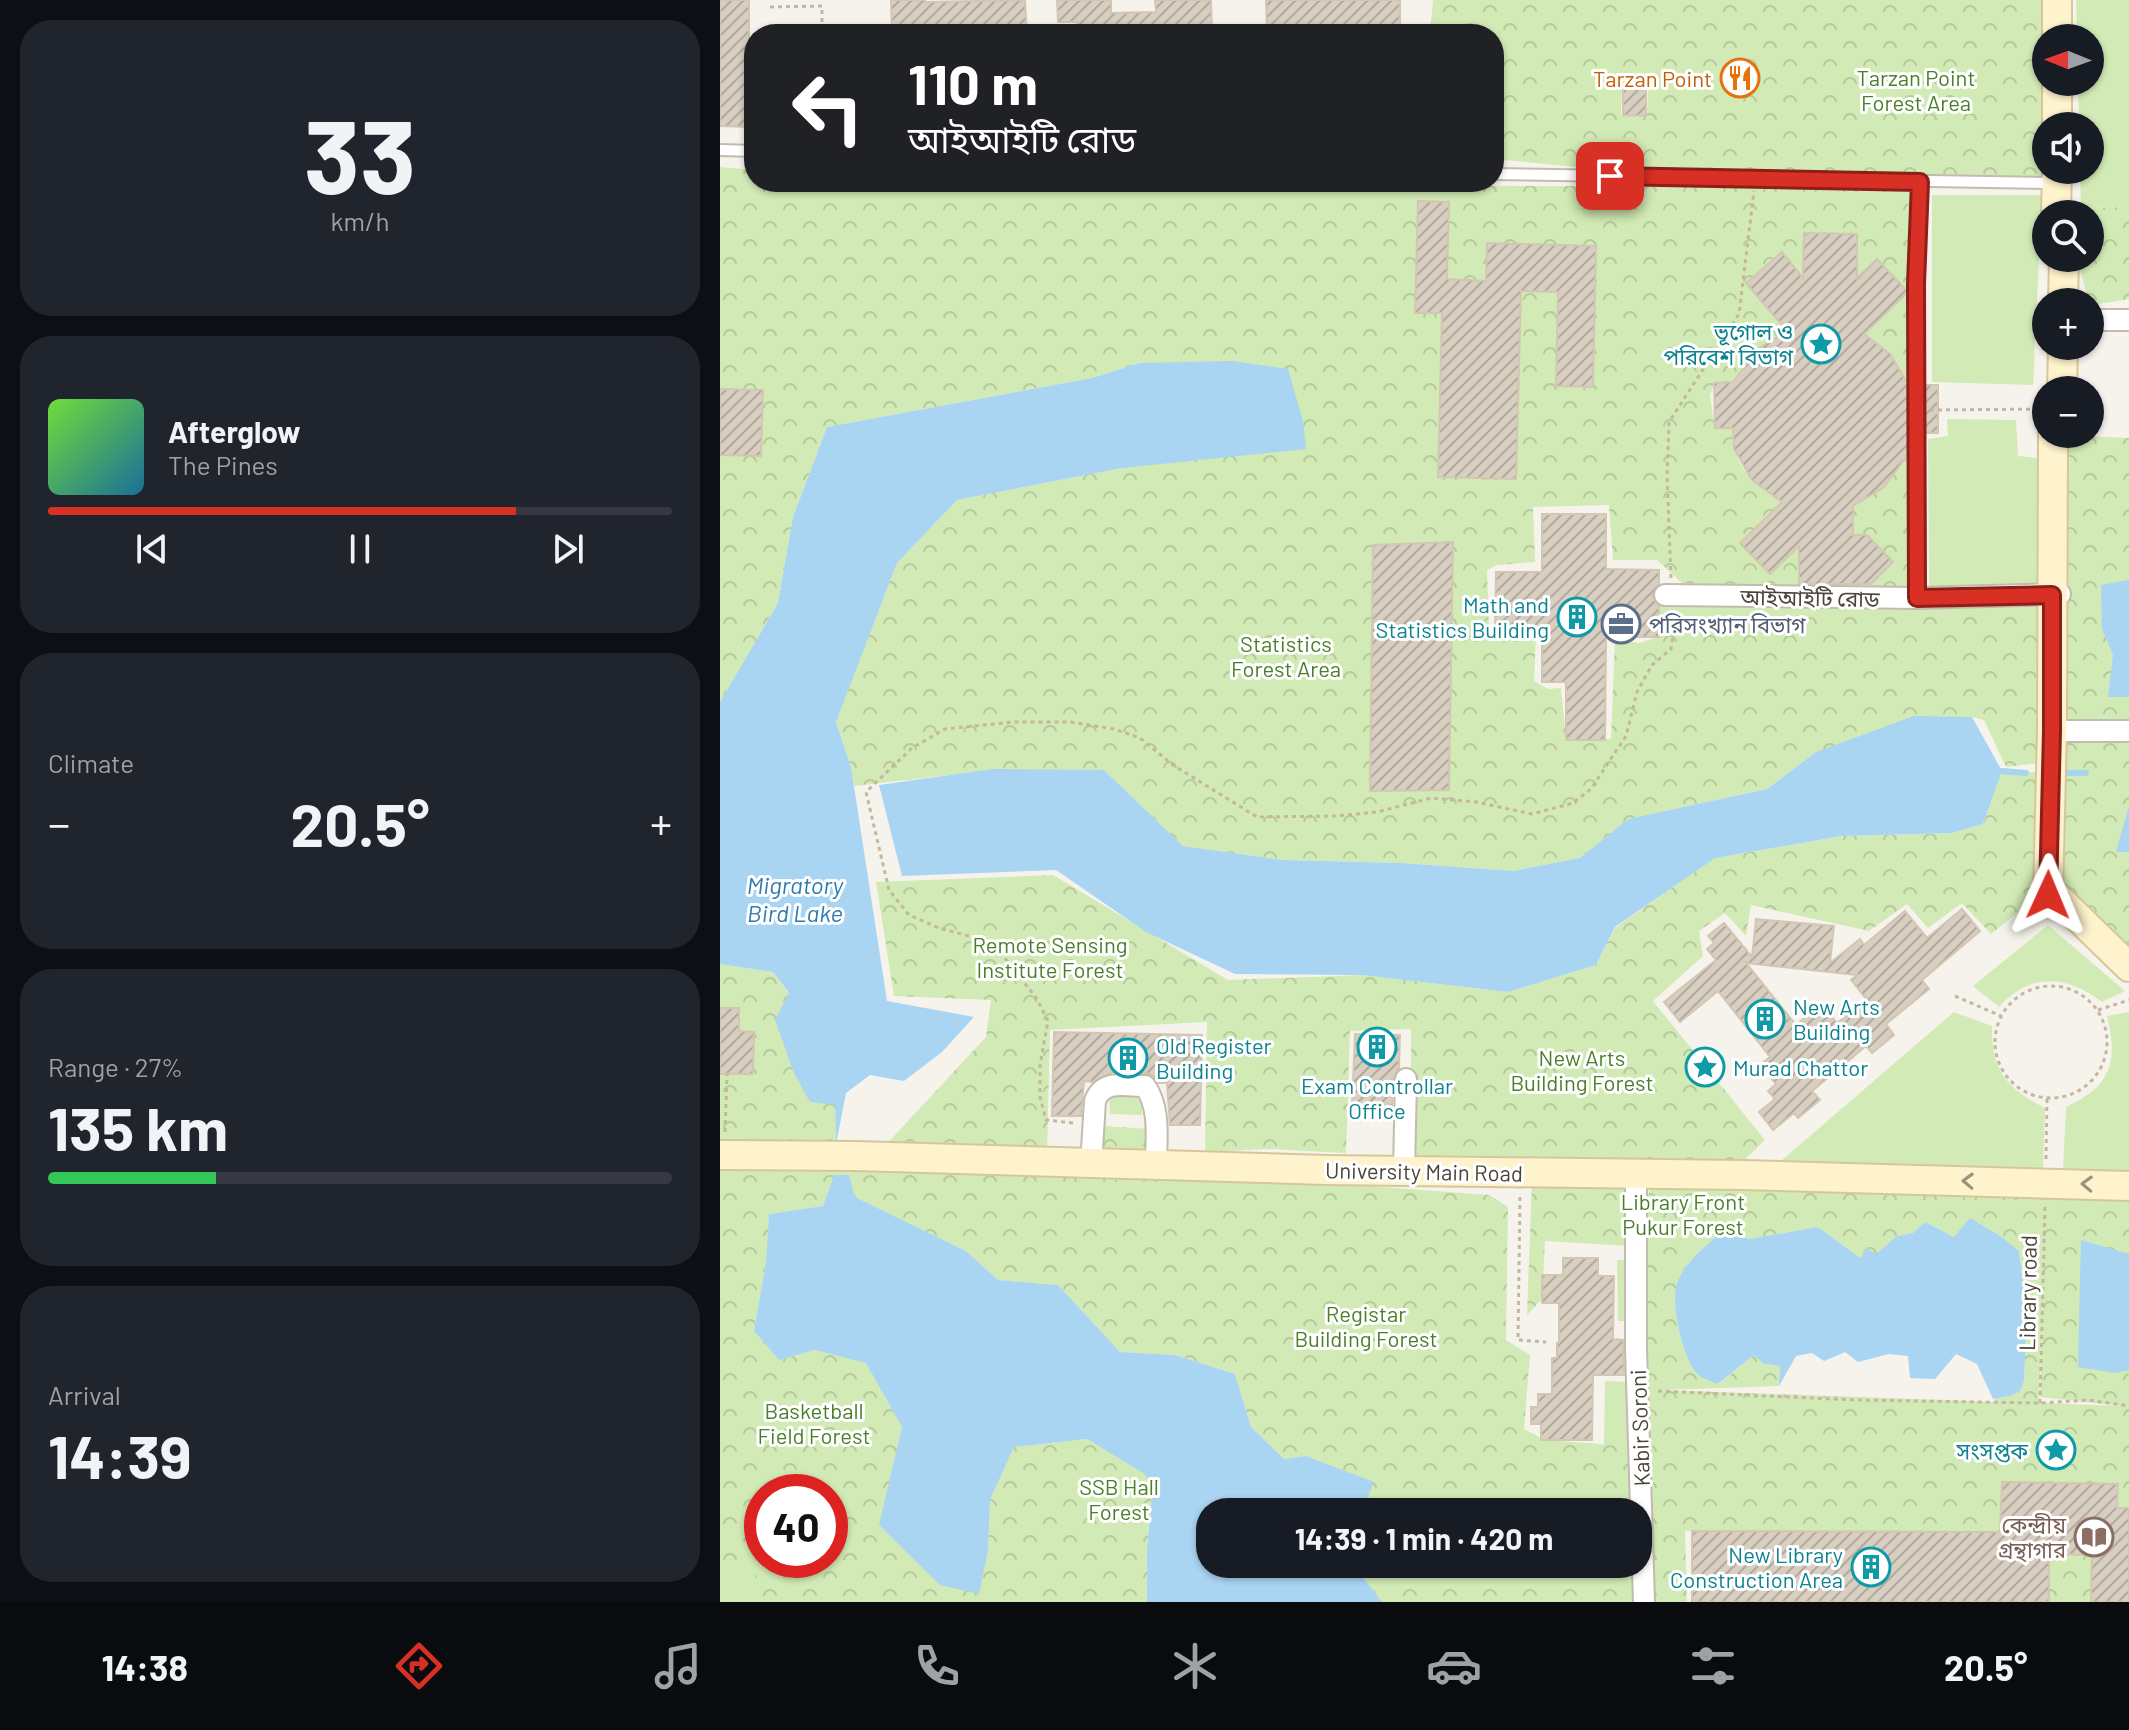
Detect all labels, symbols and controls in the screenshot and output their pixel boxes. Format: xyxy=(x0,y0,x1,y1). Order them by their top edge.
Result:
north arrow xyxy=(2032,24,2104,96)
map controls xyxy=(2032,24,2104,448)
text: 110 m xyxy=(908,49,1038,116)
icon: left xyxy=(776,56,880,160)
restaurant icon: Tarzan Point xyxy=(1719,57,1761,99)
park label: Tarzan Point Forest Area xyxy=(1857,64,1975,115)
place label: Tarzan Point xyxy=(1593,65,1712,91)
text: 33 xyxy=(304,90,416,215)
button: sound xyxy=(2032,112,2104,184)
text: আইআইটি রোড xyxy=(908,117,1136,160)
pin xyxy=(1576,142,1644,210)
icon: arrive xyxy=(1588,154,1632,198)
button: search xyxy=(2032,200,2104,272)
text: km/h xyxy=(331,205,389,236)
button: + xyxy=(2032,288,2104,360)
place label: ভূগোল ও পরিবেশ বিভাগ xyxy=(1663,318,1794,369)
place icon: ভূগোল ও পরিবেশ বিভাগ xyxy=(1800,323,1842,365)
button: − xyxy=(2032,376,2104,448)
text: Afterglow xyxy=(168,413,301,449)
text: The Pines xyxy=(168,449,278,480)
icon: previous xyxy=(130,527,174,571)
icon: pause xyxy=(338,527,382,571)
icon: next xyxy=(546,527,590,571)
street label: আইআইটি রোড xyxy=(1739,583,1880,611)
place label: Math and Statistics Building xyxy=(1376,591,1549,642)
building icon: Math and Statistics Building xyxy=(1556,596,1598,638)
office icon: পরিসংখ্যান বিভাগ xyxy=(1600,603,1642,645)
place label: পরিসংখ্যান বিভাগ xyxy=(1649,611,1806,637)
park label: Statistics Forest Area xyxy=(1231,630,1341,681)
text: Climate xyxy=(48,747,134,778)
text: 20.5° xyxy=(291,787,429,859)
text: − xyxy=(48,796,70,849)
text: + xyxy=(650,796,672,849)
position arrow xyxy=(2006,853,2090,937)
water label: Migratory Bird Lake xyxy=(747,870,845,927)
park label: Remote Sensing Institute Forest xyxy=(972,931,1128,982)
place label: New Arts Building xyxy=(1793,993,1880,1044)
building icon: New Arts Building xyxy=(1744,998,1786,1040)
building icon: Exam Controllar Office xyxy=(1356,1026,1398,1068)
place label: Old Register Building xyxy=(1156,1032,1272,1083)
building icon: Old Register Building xyxy=(1107,1037,1149,1079)
park label: New Arts Building Forest xyxy=(1510,1044,1654,1095)
place icon: Murad Chattor xyxy=(1684,1046,1726,1088)
text: Range · 27% xyxy=(48,1051,183,1082)
place label: Murad Chattor xyxy=(1733,1054,1868,1080)
place label: Exam Controllar Office xyxy=(1301,1072,1453,1123)
text: 135 km xyxy=(48,1091,228,1163)
street label: University Main Road xyxy=(1325,1156,1523,1186)
one-way arrow xyxy=(1961,1173,1974,1190)
one-way arrow xyxy=(2080,1176,2093,1193)
park label: Library Front Pukur Forest xyxy=(1621,1188,1745,1239)
street label: Library road xyxy=(2013,1235,2041,1351)
park label: Registar Building Forest xyxy=(1294,1300,1438,1351)
street label: Kabir Soroni xyxy=(1624,1369,1654,1487)
text: Arrival xyxy=(48,1379,121,1410)
park label: Basketball Field Forest xyxy=(758,1397,870,1448)
text: 14:39 xyxy=(48,1419,192,1491)
place icon: সংসপ্তক xyxy=(2035,1429,2077,1471)
place label: সংসপ্তক xyxy=(1955,1437,2028,1463)
park label: SSB Hall Forest xyxy=(1079,1473,1159,1524)
speed limit sign: 40 xyxy=(744,1474,848,1578)
place label: কেন্দ্রীয় গ্রন্থাগার xyxy=(1998,1511,2067,1563)
library icon: কেন্দ্রীয় গ্রন্থাগার xyxy=(2073,1516,2115,1558)
text: 14:39 · 1 min · 420 m xyxy=(1295,1520,1553,1556)
place label: New Library Construction Area xyxy=(1670,1541,1843,1592)
building icon: New Library Construction Area xyxy=(1850,1546,1892,1588)
icon: directions xyxy=(391,1638,447,1694)
icon: music xyxy=(650,1638,706,1694)
icon: phone xyxy=(909,1638,965,1694)
icon: climate xyxy=(1167,1638,1223,1694)
icon: car xyxy=(1426,1638,1482,1694)
icon: filters xyxy=(1685,1638,1741,1694)
text: 14:38 xyxy=(101,1645,188,1688)
text: 20.5° xyxy=(1944,1645,2027,1688)

